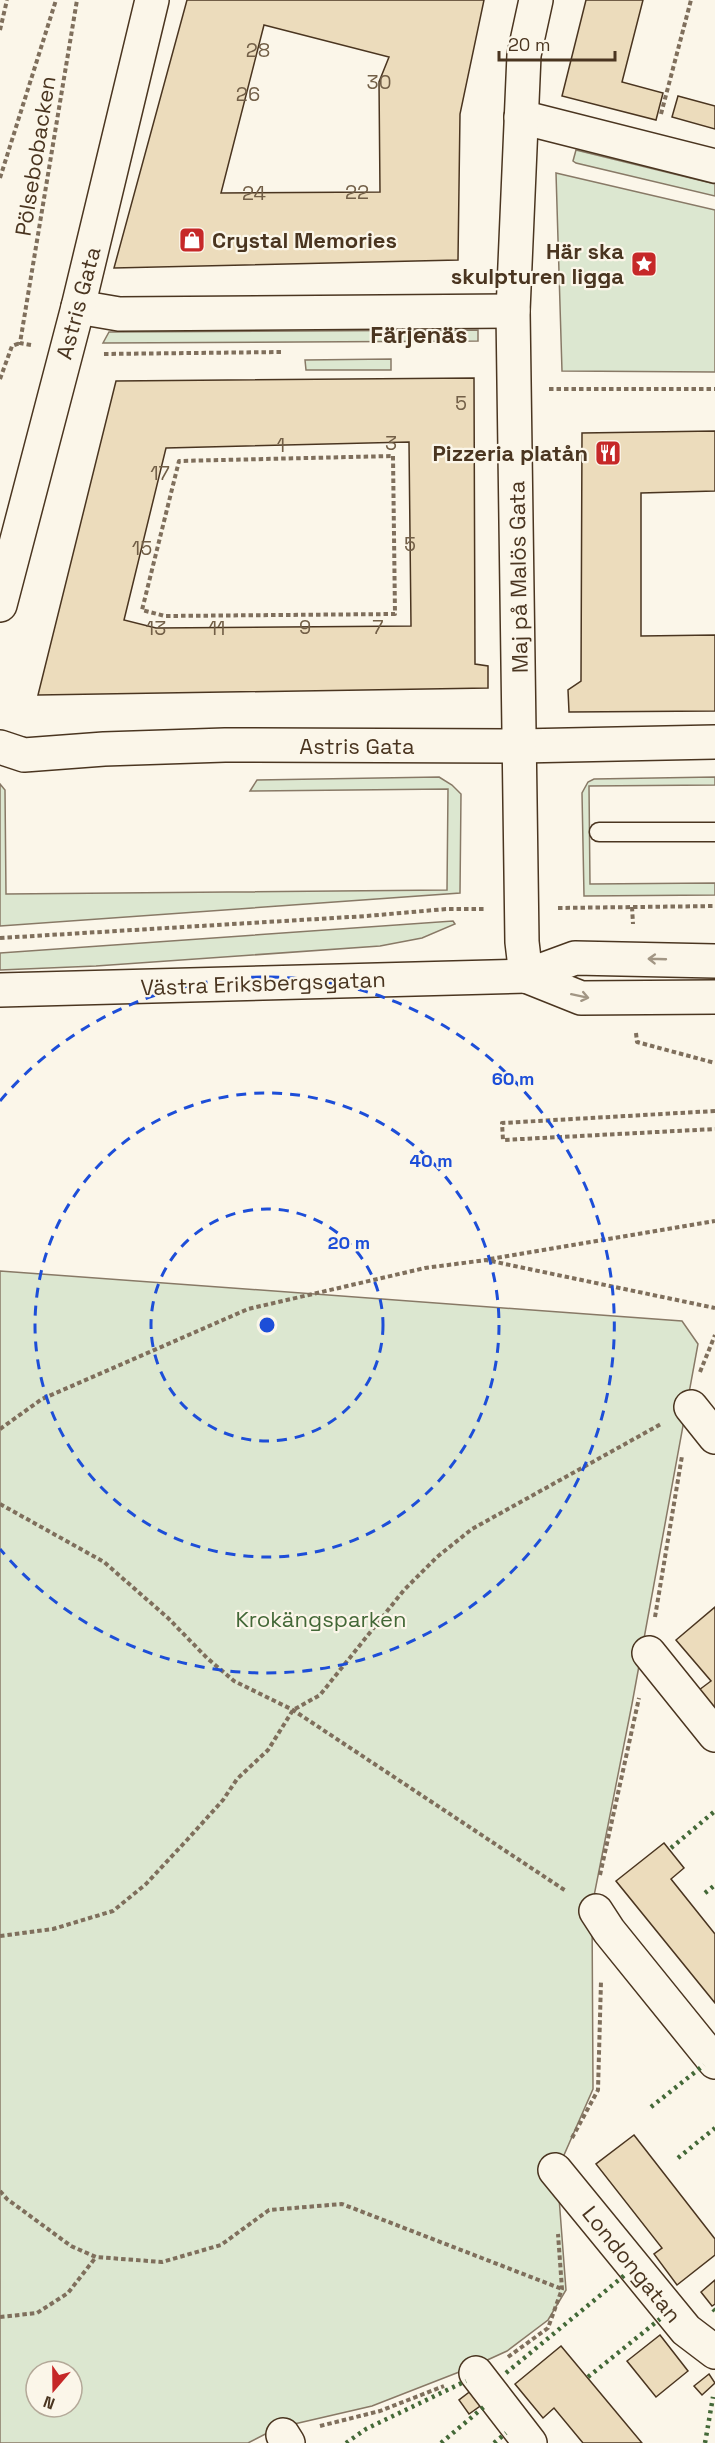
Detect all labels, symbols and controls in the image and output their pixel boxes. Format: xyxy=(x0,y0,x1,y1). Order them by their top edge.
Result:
scale bar xyxy=(499,24,614,62)
text: 20 m xyxy=(508,33,551,56)
house number: 28 xyxy=(246,37,270,63)
house number: 30 xyxy=(367,69,391,95)
street label: Pölsebobacken xyxy=(9,74,61,238)
house number: 26 xyxy=(236,81,260,107)
house number: 22 xyxy=(345,179,369,205)
house number: 24 xyxy=(242,180,266,206)
shop icon: Crystal Memories xyxy=(177,225,207,255)
place label: Crystal Memories xyxy=(212,226,397,254)
place label: Här ska skulpturen ligga xyxy=(451,237,624,290)
street label: Astris Gata xyxy=(50,243,107,362)
place icon: Här ska skulpturen ligga xyxy=(629,249,659,279)
district label: Färjenäs xyxy=(370,319,468,350)
house number: 5 xyxy=(455,390,467,416)
house number: 3 xyxy=(385,430,397,456)
house number: 1 xyxy=(277,432,285,458)
restaurant icon: Pizzeria platån xyxy=(593,438,623,468)
place label: Pizzeria platån xyxy=(433,439,588,467)
house number: 17 xyxy=(150,460,170,486)
street label: Maj på Malös Gata xyxy=(502,480,534,673)
house number: 5 xyxy=(404,531,416,557)
house number: 15 xyxy=(132,535,152,561)
house number: 9 xyxy=(299,614,311,640)
house number: 7 xyxy=(372,614,384,640)
house number: 13 xyxy=(146,615,166,641)
house number: 11 xyxy=(209,615,225,641)
street label: Astris Gata xyxy=(299,732,415,760)
one-way arrow xyxy=(647,954,667,965)
street label: Västra Eriksbergsgatan xyxy=(140,965,386,1001)
one-way arrow xyxy=(570,991,589,1002)
text: 60 m xyxy=(492,1067,534,1090)
text: 40 m xyxy=(409,1149,453,1172)
text: 20 m xyxy=(328,1231,370,1254)
centre of rings xyxy=(257,1315,277,1335)
park label: Krokängsparken xyxy=(235,1605,407,1633)
street label: Londongatan xyxy=(576,2200,688,2328)
north arrow xyxy=(24,2359,84,2419)
text: N xyxy=(40,2391,58,2414)

